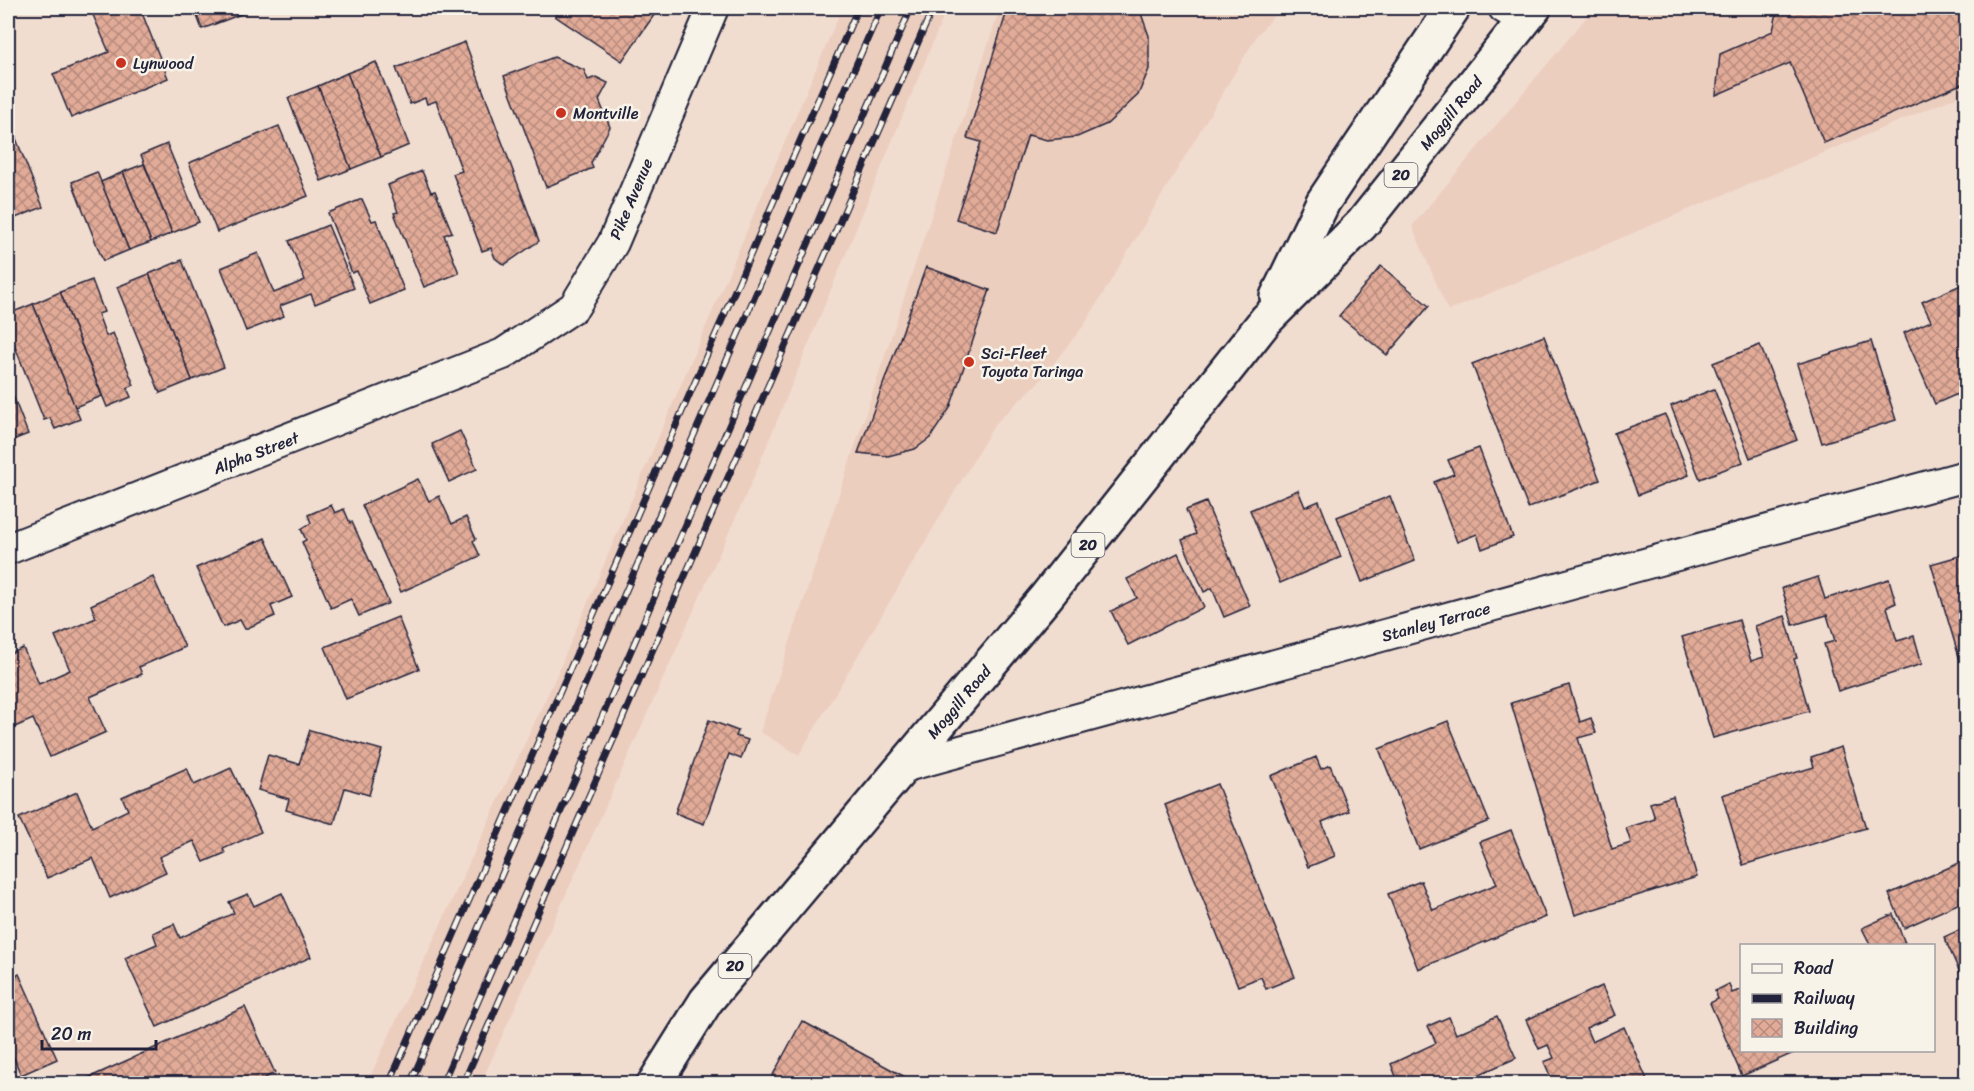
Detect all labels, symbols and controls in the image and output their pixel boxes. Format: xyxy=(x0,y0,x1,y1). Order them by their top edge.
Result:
place label: Lynwood xyxy=(133,49,195,78)
marker: Lynwood xyxy=(114,56,128,70)
street label: Moggill Road xyxy=(1412,68,1491,157)
place label: Montville xyxy=(573,99,639,128)
marker: Montville xyxy=(554,106,568,120)
street label: Pike Avenue xyxy=(601,154,661,244)
road number: 20 xyxy=(1384,163,1418,187)
place label: Sci-Fleet Toyota Taringa xyxy=(981,339,1083,386)
marker: Sci-Fleet Toyota Taringa xyxy=(962,355,976,369)
street label: Alpha Street xyxy=(208,423,304,483)
road number: 20 xyxy=(1072,533,1104,557)
street label: Stanley Terrace xyxy=(1378,594,1494,650)
street label: Moggill Road xyxy=(919,657,1000,745)
legend xyxy=(1740,944,1935,1052)
text: Road xyxy=(1794,952,1834,984)
road number: 20 xyxy=(718,954,752,978)
text: Railway xyxy=(1794,982,1856,1014)
text: Building xyxy=(1794,1012,1858,1044)
scale bar xyxy=(42,1013,156,1051)
text: 20 m xyxy=(51,1018,91,1050)

